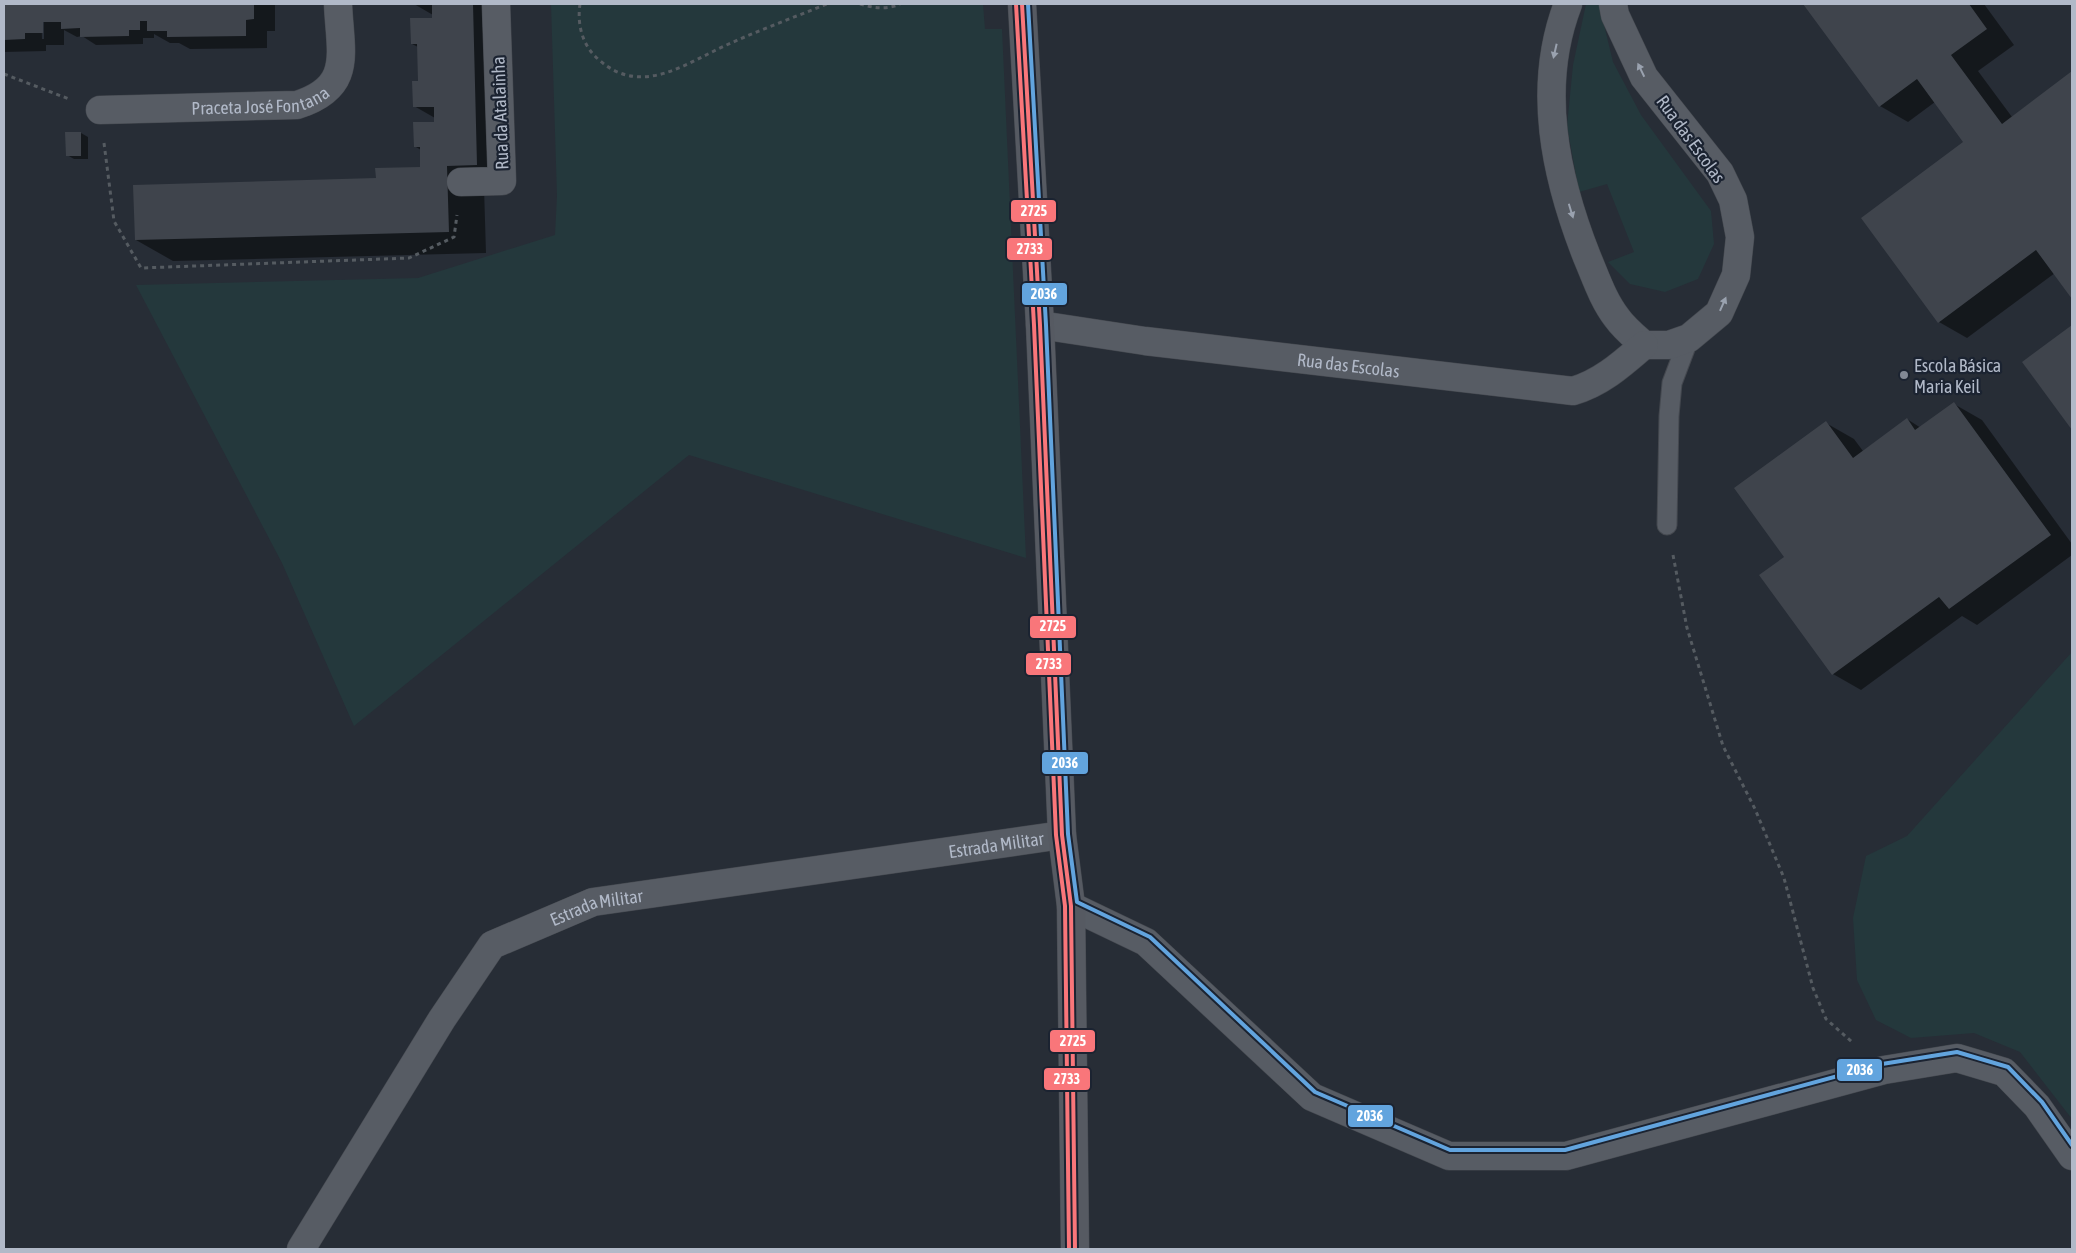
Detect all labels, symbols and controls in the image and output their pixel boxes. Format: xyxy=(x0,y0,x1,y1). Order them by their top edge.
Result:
one-way arrow xyxy=(1550,43,1558,59)
street label: Rua da Atalainha xyxy=(488,56,512,170)
one-way arrow xyxy=(1637,62,1645,77)
street label: Praceta José Fontana xyxy=(191,81,333,118)
street label: Rua das Escolas xyxy=(1652,91,1730,187)
line badge: 2725 xyxy=(1010,199,1057,223)
text: 2725 xyxy=(1021,203,1048,219)
one-way arrow xyxy=(1568,203,1575,218)
line badge: 2733 xyxy=(1006,237,1053,261)
text: 2733 xyxy=(1017,241,1043,257)
line badge: 2036 xyxy=(1021,282,1068,306)
text: 2036 xyxy=(1031,286,1058,302)
one-way arrow xyxy=(1720,297,1728,311)
street label: Rua das Escolas xyxy=(1296,348,1401,381)
place label: Escola Básica Maria Keil xyxy=(1914,355,2001,397)
marker: Escola Básica Maria Keil xyxy=(1898,369,1910,381)
line badge: 2725 xyxy=(1029,615,1077,639)
text: 2725 xyxy=(1040,618,1067,634)
line badge: 2733 xyxy=(1025,652,1072,676)
text: 2733 xyxy=(1036,656,1062,672)
line badge: 2036 xyxy=(1041,751,1089,775)
text: 2036 xyxy=(1052,755,1079,771)
street label: Estrada Militar xyxy=(947,827,1046,862)
street label: Estrada Militar xyxy=(547,884,645,930)
line badge: 2725 xyxy=(1049,1029,1096,1053)
text: 2725 xyxy=(1060,1033,1087,1049)
line badge: 2036 xyxy=(1836,1058,1883,1082)
text: 2036 xyxy=(1847,1062,1874,1078)
line badge: 2733 xyxy=(1043,1067,1091,1091)
text: 2733 xyxy=(1054,1071,1080,1087)
line badge: 2036 xyxy=(1347,1104,1394,1128)
text: 2036 xyxy=(1357,1108,1384,1124)

